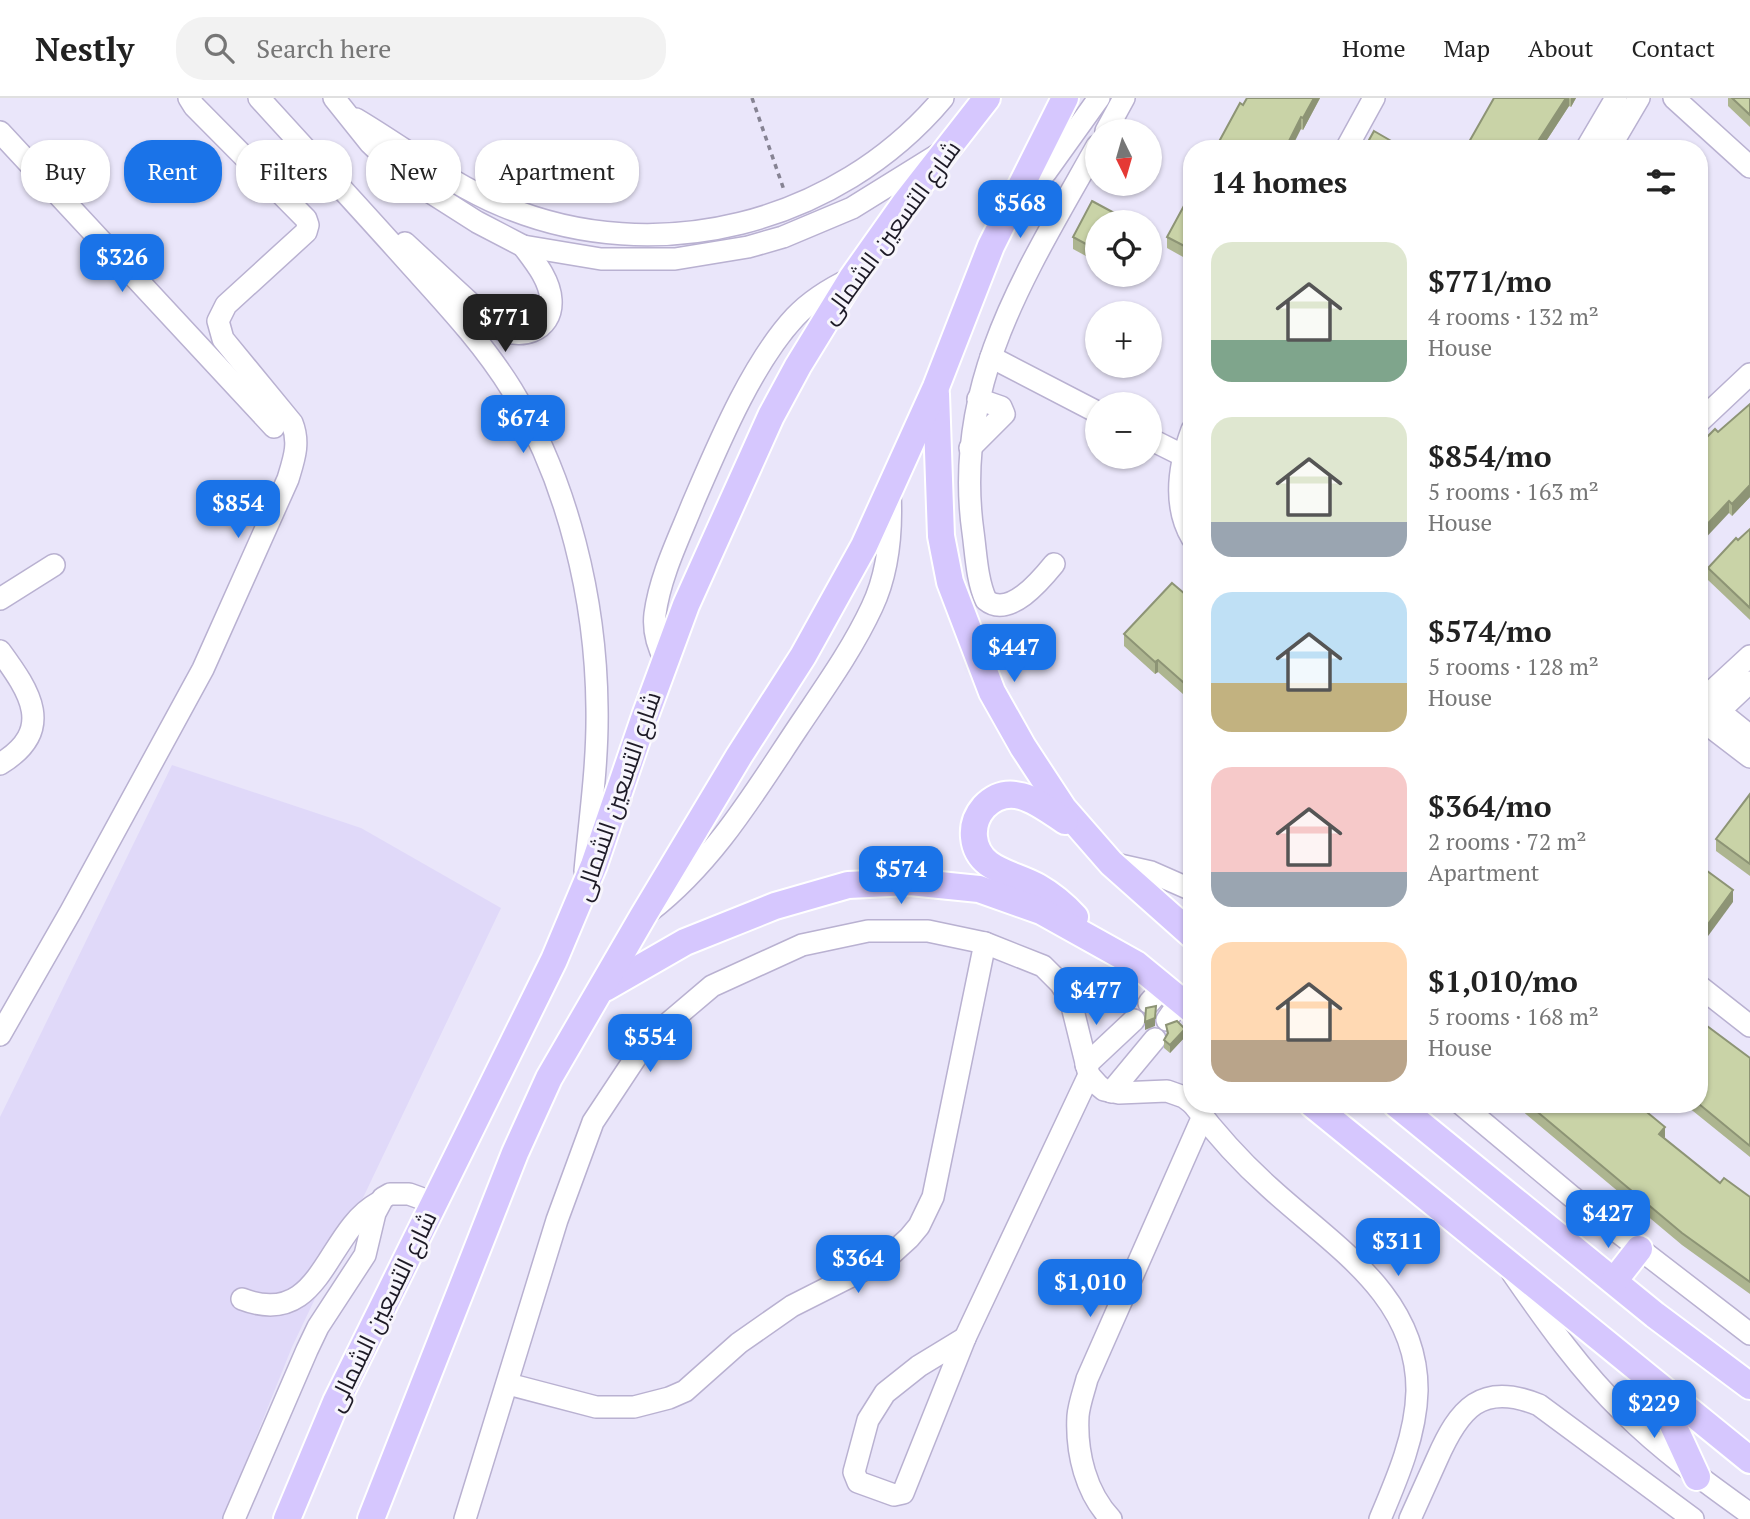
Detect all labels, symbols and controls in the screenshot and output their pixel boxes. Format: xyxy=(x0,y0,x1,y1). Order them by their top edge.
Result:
search box xyxy=(176,17,666,80)
text: Nestly xyxy=(35,27,134,70)
icon: search xyxy=(200,29,238,67)
text: Search here xyxy=(256,31,391,65)
text: Home xyxy=(1342,32,1406,64)
text: Map xyxy=(1444,32,1490,64)
text: About xyxy=(1528,32,1594,64)
text: Contact xyxy=(1632,32,1715,64)
north arrow xyxy=(1085,119,1162,196)
map controls xyxy=(1085,119,1162,469)
street label: شارع التسعين الشمالى xyxy=(813,134,968,331)
chip: Buy xyxy=(21,140,110,203)
chip: Rent xyxy=(124,140,222,203)
chip: Filters xyxy=(236,140,352,203)
chip: New xyxy=(366,140,461,203)
chip: Apartment xyxy=(475,140,639,203)
text: 14 homes xyxy=(1211,162,1347,202)
icon: filters xyxy=(1642,163,1680,201)
pin: $568 xyxy=(979,180,1061,240)
text: $568 xyxy=(994,187,1046,218)
button: locate xyxy=(1085,210,1162,287)
pin: $326 xyxy=(81,234,163,294)
text: $326 xyxy=(96,241,148,272)
text: $771/mo xyxy=(1428,261,1552,301)
icon: home xyxy=(1267,270,1351,354)
pin: $771 xyxy=(464,294,546,354)
text: $771 xyxy=(479,301,531,332)
button: + xyxy=(1085,301,1162,378)
text: 4 rooms · 132 m² xyxy=(1428,301,1599,332)
text: House xyxy=(1428,332,1492,363)
button: − xyxy=(1085,392,1162,469)
pin: $674 xyxy=(482,396,564,455)
text: $674 xyxy=(497,402,549,433)
text: $854/mo xyxy=(1428,436,1552,476)
icon: home xyxy=(1267,445,1351,529)
text: 5 rooms · 163 m² xyxy=(1428,476,1599,507)
pin: $854 xyxy=(197,480,279,540)
text: $854 xyxy=(212,487,264,518)
text: House xyxy=(1428,507,1492,538)
text: $574/mo xyxy=(1428,611,1552,651)
icon: home xyxy=(1267,620,1351,704)
pin: $447 xyxy=(973,624,1055,684)
text: $447 xyxy=(988,631,1040,662)
text: 5 rooms · 128 m² xyxy=(1428,651,1599,682)
text: House xyxy=(1428,682,1492,713)
street label: شارع التسعين الشمالى xyxy=(566,687,669,905)
text: $364/mo xyxy=(1428,786,1552,826)
icon: home xyxy=(1267,795,1351,879)
text: 2 rooms · 72 m² xyxy=(1428,826,1587,857)
pin: $574 xyxy=(860,846,942,906)
text: $574 xyxy=(875,853,927,884)
text: Apartment xyxy=(1428,857,1539,888)
text: $1,010/mo xyxy=(1428,961,1578,1001)
pin: $477 xyxy=(1055,968,1137,1027)
icon: home xyxy=(1267,970,1351,1054)
text: $477 xyxy=(1070,974,1122,1005)
text: 5 rooms · 168 m² xyxy=(1428,1001,1599,1032)
pin: $554 xyxy=(609,1014,691,1074)
text: $554 xyxy=(624,1021,676,1052)
text: House xyxy=(1428,1032,1492,1063)
pin: $427 xyxy=(1567,1190,1649,1250)
text: $427 xyxy=(1582,1197,1634,1228)
street label: شارع التسعين الشمالى xyxy=(319,1205,444,1417)
pin: $311 xyxy=(1357,1218,1439,1278)
text: $311 xyxy=(1372,1225,1424,1256)
pin: $364 xyxy=(817,1236,899,1295)
text: $364 xyxy=(832,1242,884,1273)
pin: $1,010 xyxy=(1033,1260,1147,1319)
text: $1,010 xyxy=(1054,1266,1126,1297)
pin: $229 xyxy=(1613,1380,1695,1440)
text: $229 xyxy=(1628,1387,1680,1418)

